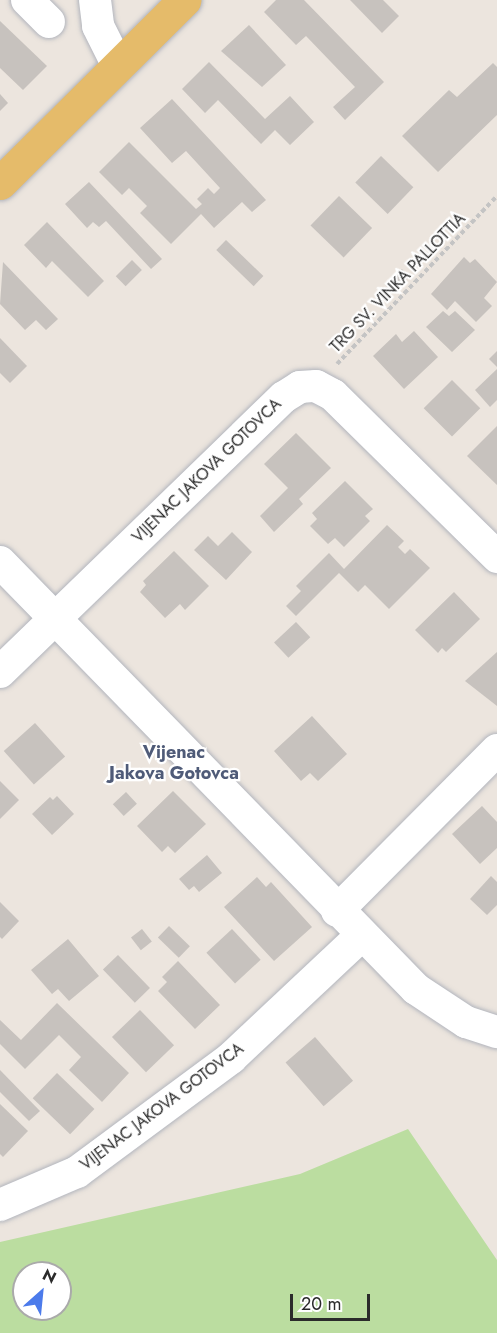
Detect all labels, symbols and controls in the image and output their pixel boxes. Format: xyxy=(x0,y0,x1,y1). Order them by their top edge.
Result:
street label: TRG SV. VINKA PALLOTTIA xyxy=(326,209,470,357)
street label: VIJENAC JAKOVA GOTOVCA xyxy=(129,395,285,547)
district label: Vijenac Jakova Gotovca xyxy=(109,742,239,784)
street label: VIJENAC JAKOVA GOTOVCA xyxy=(77,1039,247,1175)
north arrow xyxy=(12,1261,72,1321)
text: N xyxy=(39,1263,60,1289)
scale bar xyxy=(293,1282,372,1320)
text: 20 m xyxy=(301,1291,341,1317)

